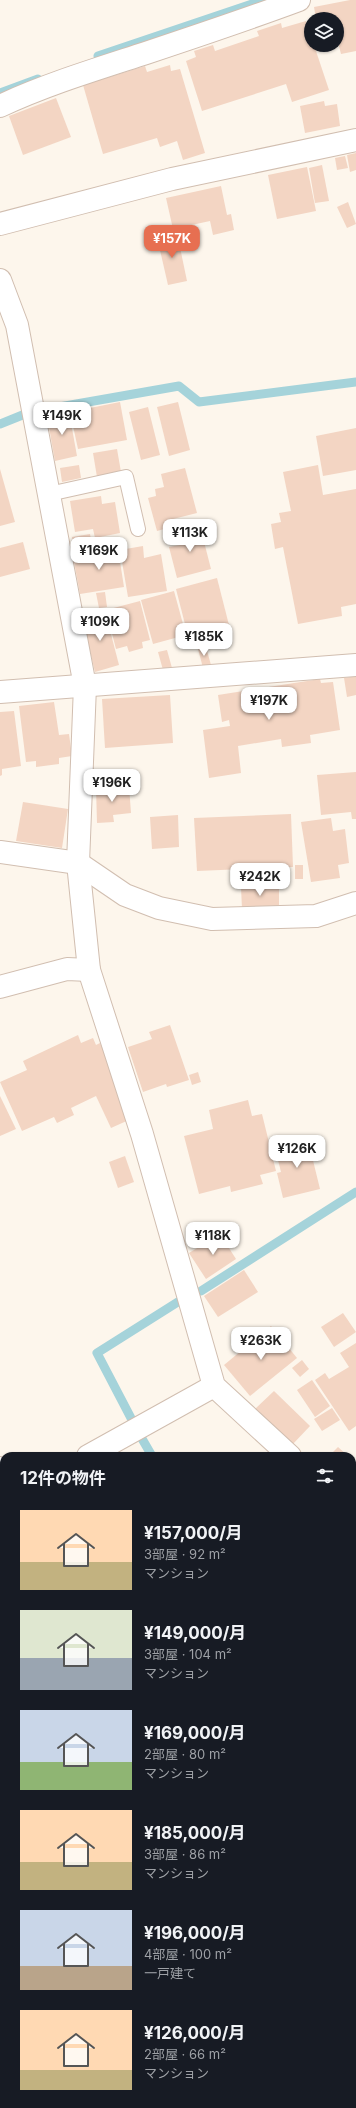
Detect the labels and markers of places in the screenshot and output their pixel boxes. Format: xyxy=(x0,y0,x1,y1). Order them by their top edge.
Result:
pin: ¥157K xyxy=(144,225,200,259)
pin: ¥149K xyxy=(34,402,90,436)
pin: ¥113K xyxy=(162,519,218,553)
pin: ¥169K xyxy=(71,537,127,571)
pin: ¥109K xyxy=(72,608,128,642)
pin: ¥185K xyxy=(176,623,232,657)
pin: ¥197K xyxy=(241,687,297,721)
pin: ¥196K xyxy=(84,769,140,803)
pin: ¥242K xyxy=(232,863,288,897)
pin: ¥126K xyxy=(269,1135,325,1169)
pin: ¥118K xyxy=(185,1222,241,1256)
pin: ¥263K xyxy=(233,1327,289,1361)

